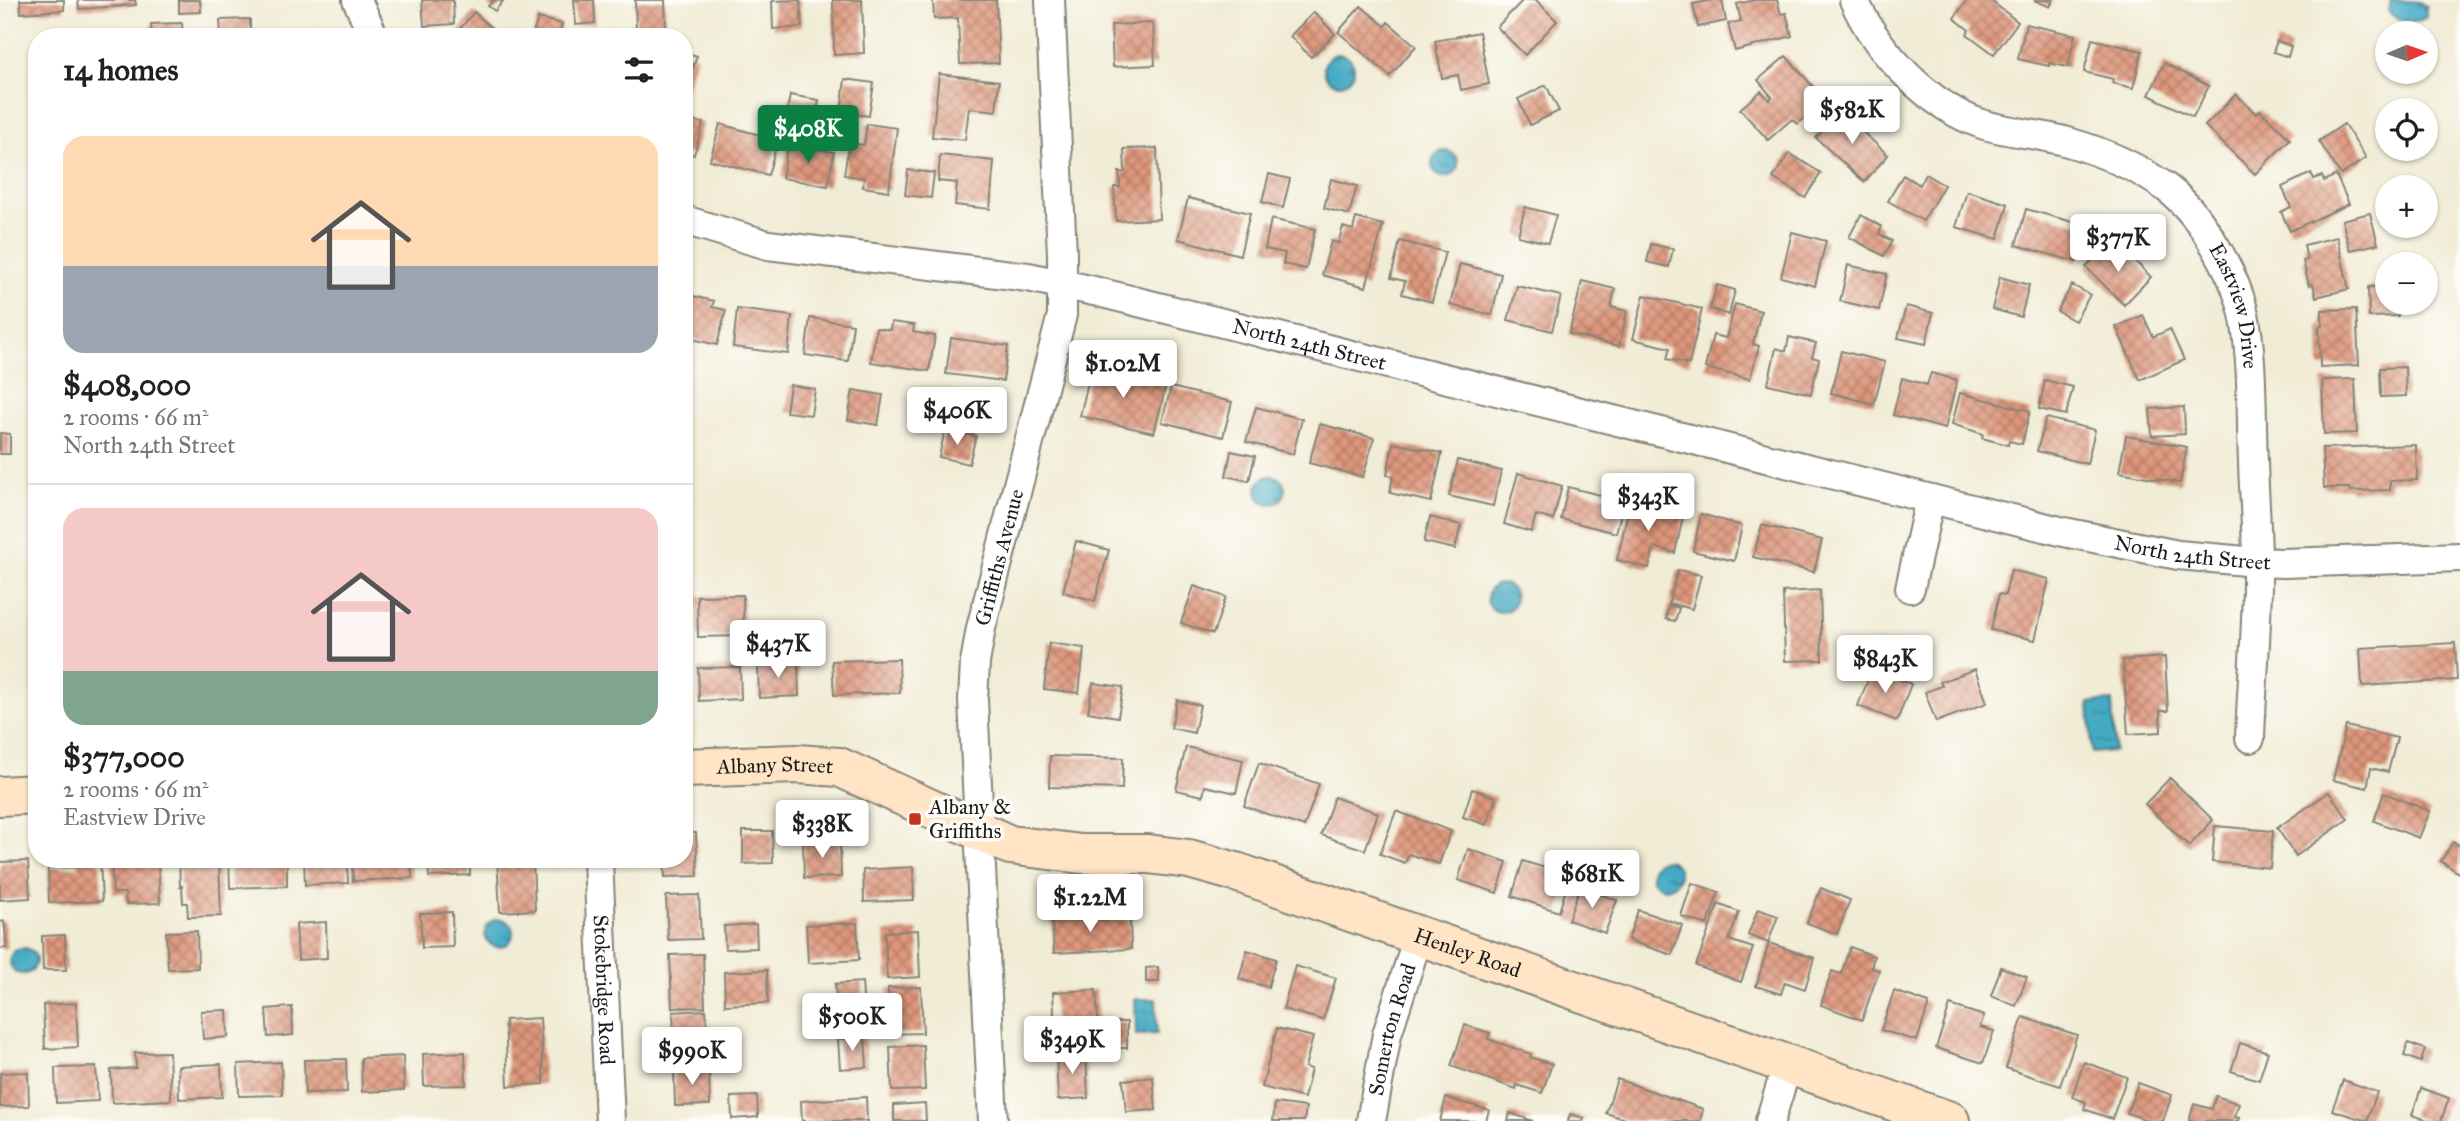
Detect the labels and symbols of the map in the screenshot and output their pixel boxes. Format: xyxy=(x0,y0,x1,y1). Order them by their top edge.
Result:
north arrow xyxy=(2375,21,2438,84)
pin: $582K xyxy=(1803,86,1901,146)
pin: $408K xyxy=(759,106,857,165)
pin: $377K xyxy=(2069,215,2167,274)
street label: Eastview Drive xyxy=(2203,238,2263,370)
street label: North 24th Street xyxy=(1230,313,1390,376)
pin: $1.02M xyxy=(1066,340,1180,400)
pin: $406K xyxy=(908,388,1006,447)
pin: $343K xyxy=(1599,474,1697,533)
street label: Griffiths Avenue xyxy=(969,486,1029,628)
street label: North 24th Street xyxy=(2112,529,2272,576)
pin: $437K xyxy=(729,620,827,680)
pin: $843K xyxy=(1836,636,1934,695)
street label: Albany Street xyxy=(715,751,835,780)
place label: Albany & Griffiths xyxy=(928,794,1011,844)
pin: $338K xyxy=(773,800,871,860)
marker: Albany & Griffiths xyxy=(907,811,923,827)
pin: $681K xyxy=(1543,850,1641,910)
pin: $1.22M xyxy=(1033,874,1147,934)
street label: Stokebridge Road xyxy=(588,914,620,1066)
street label: Henley Road xyxy=(1411,922,1525,984)
street label: Somerton Road xyxy=(1363,960,1422,1098)
pin: $500K xyxy=(803,993,901,1053)
pin: $349K xyxy=(1023,1016,1121,1076)
pin: $990K xyxy=(643,1028,741,1087)

